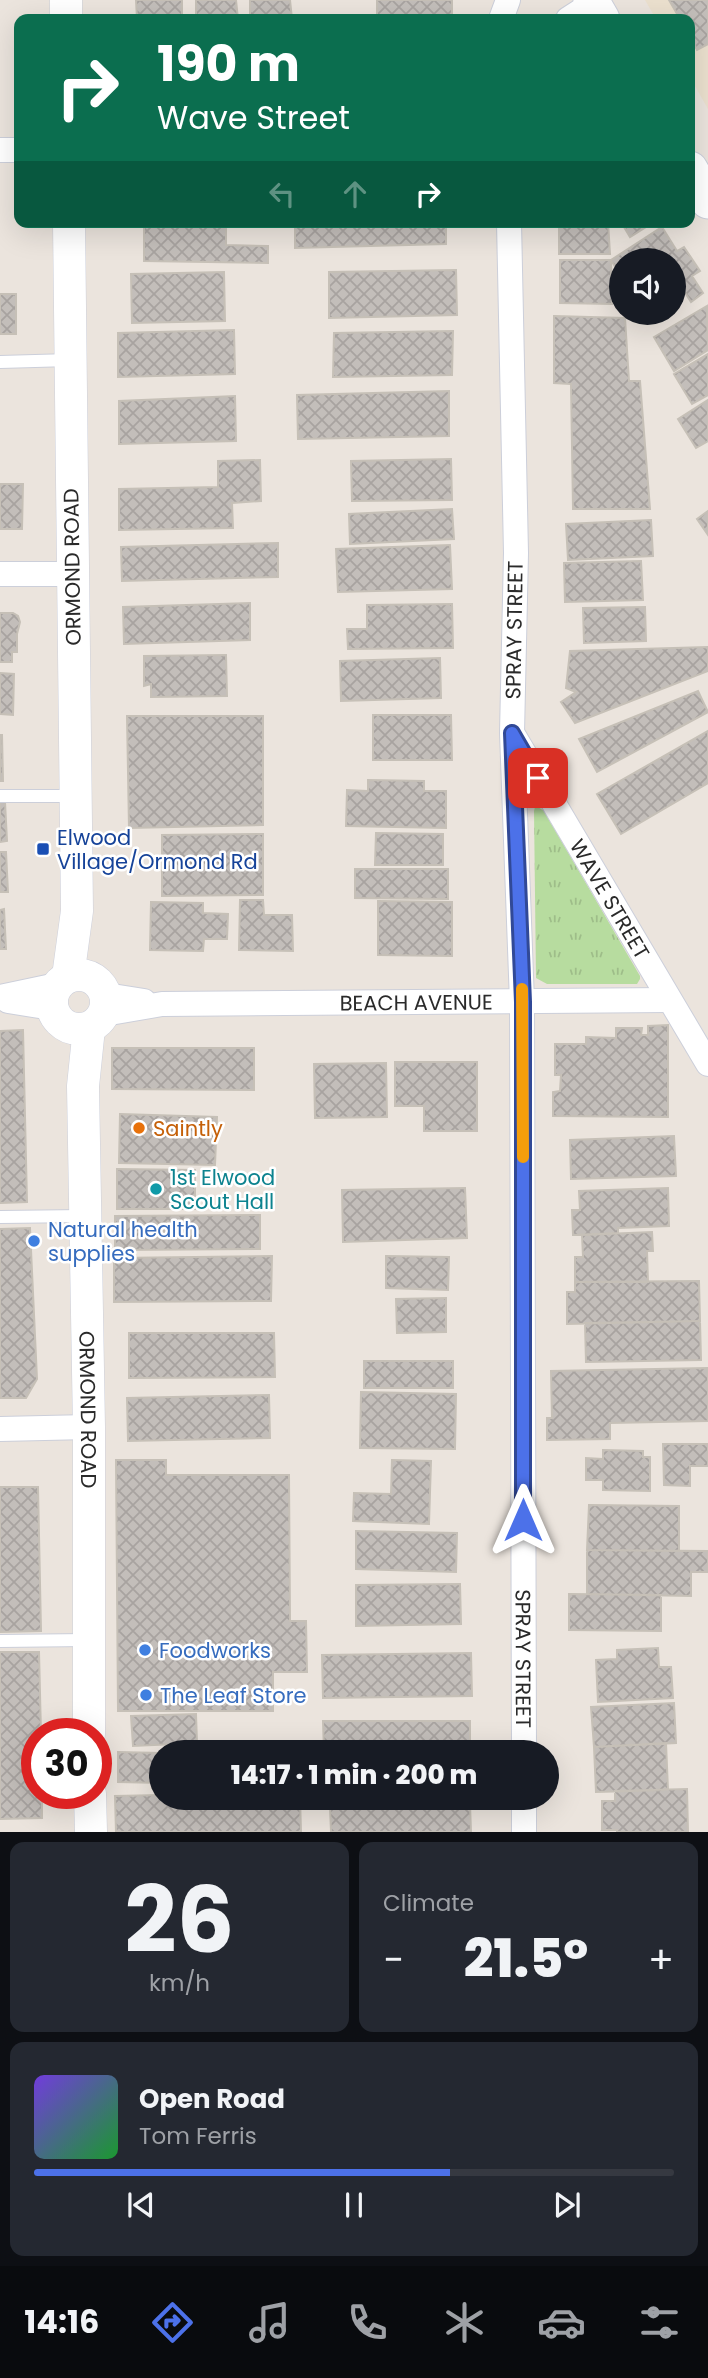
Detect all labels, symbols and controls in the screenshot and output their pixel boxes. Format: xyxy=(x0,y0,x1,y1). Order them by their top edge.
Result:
text: 190 m xyxy=(157,30,300,98)
icon: right xyxy=(42,42,133,133)
text: Wave Street xyxy=(157,95,350,140)
icon: left xyxy=(263,175,301,213)
icon: ahead xyxy=(336,175,374,213)
icon: right xyxy=(409,175,447,213)
map controls xyxy=(609,248,686,325)
button: sound xyxy=(609,248,686,325)
street label: ORMOND ROAD xyxy=(56,488,88,646)
street label: SPRAY STREET xyxy=(498,560,530,700)
pin xyxy=(508,748,568,808)
icon: arrive xyxy=(519,759,557,797)
place label: Elwood Village/Ormond Rd xyxy=(57,823,258,876)
street label: WAVE STREET xyxy=(563,833,657,964)
marker: Elwood Village/Ormond Rd xyxy=(35,841,51,857)
street label: BEACH AVENUE xyxy=(339,987,493,1017)
place label: Saintly xyxy=(153,1114,223,1143)
marker: Saintly xyxy=(131,1120,147,1136)
place label: 1st Elwood Scout Hall xyxy=(170,1163,275,1216)
marker: 1st Elwood Scout Hall xyxy=(148,1181,164,1197)
place label: Natural health supplies xyxy=(48,1215,198,1268)
marker: Natural health supplies xyxy=(26,1233,42,1249)
street label: ORMOND ROAD xyxy=(73,1331,104,1488)
position arrow xyxy=(486,1483,560,1557)
street label: SPRAY STREET xyxy=(509,1589,538,1728)
place label: Foodworks xyxy=(159,1636,271,1665)
marker: Foodworks xyxy=(137,1642,153,1658)
place label: The Leaf Store xyxy=(160,1681,307,1710)
marker: The Leaf Store xyxy=(138,1687,154,1703)
speed limit sign: 30 xyxy=(21,1718,112,1809)
text: 14:17 · 1 min · 200 m xyxy=(231,1757,477,1793)
text: 26 xyxy=(125,1856,234,1984)
text: Climate xyxy=(383,1887,474,1919)
text: 21.5° xyxy=(464,1922,588,1995)
text: − xyxy=(383,1933,404,1986)
text: + xyxy=(648,1933,674,1986)
text: km/h xyxy=(149,1967,210,1999)
text: Open Road xyxy=(139,2081,285,2117)
text: Tom Ferris xyxy=(139,2120,257,2152)
icon: previous xyxy=(122,2186,160,2224)
icon: pause xyxy=(335,2186,373,2224)
icon: next xyxy=(548,2186,586,2224)
icon: directions xyxy=(148,2298,197,2347)
icon: music xyxy=(245,2298,294,2347)
icon: phone xyxy=(343,2298,392,2347)
icon: climate xyxy=(440,2298,489,2347)
icon: car xyxy=(537,2298,586,2347)
icon: filters xyxy=(635,2298,684,2347)
text: 14:16 xyxy=(24,2299,99,2344)

